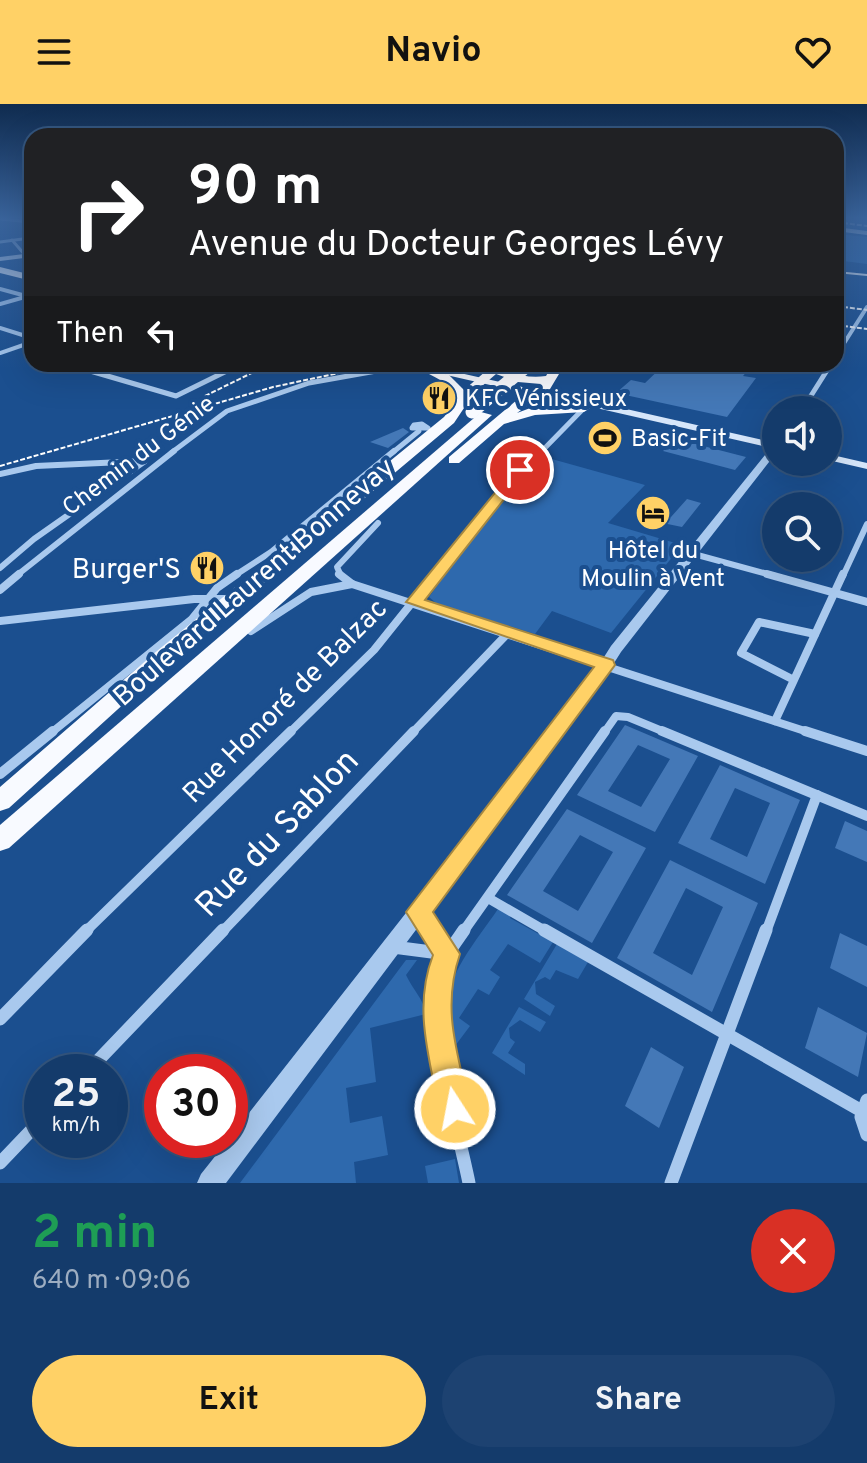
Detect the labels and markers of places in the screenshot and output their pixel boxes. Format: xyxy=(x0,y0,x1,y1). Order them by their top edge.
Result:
restaurant icon: KFC Vénissieux xyxy=(420,379,458,417)
place label: KFC Vénissieux xyxy=(465,385,627,415)
sports icon: Basic-Fit xyxy=(586,419,624,457)
place label: Basic-Fit xyxy=(631,425,727,455)
pin xyxy=(486,436,554,504)
hotel icon: Hôtel du Moulin à Vent xyxy=(634,494,672,532)
place label: Hôtel du Moulin à Vent xyxy=(581,537,725,595)
restaurant icon: Burger'S xyxy=(188,549,226,587)
place label: Burger'S xyxy=(72,553,181,589)

